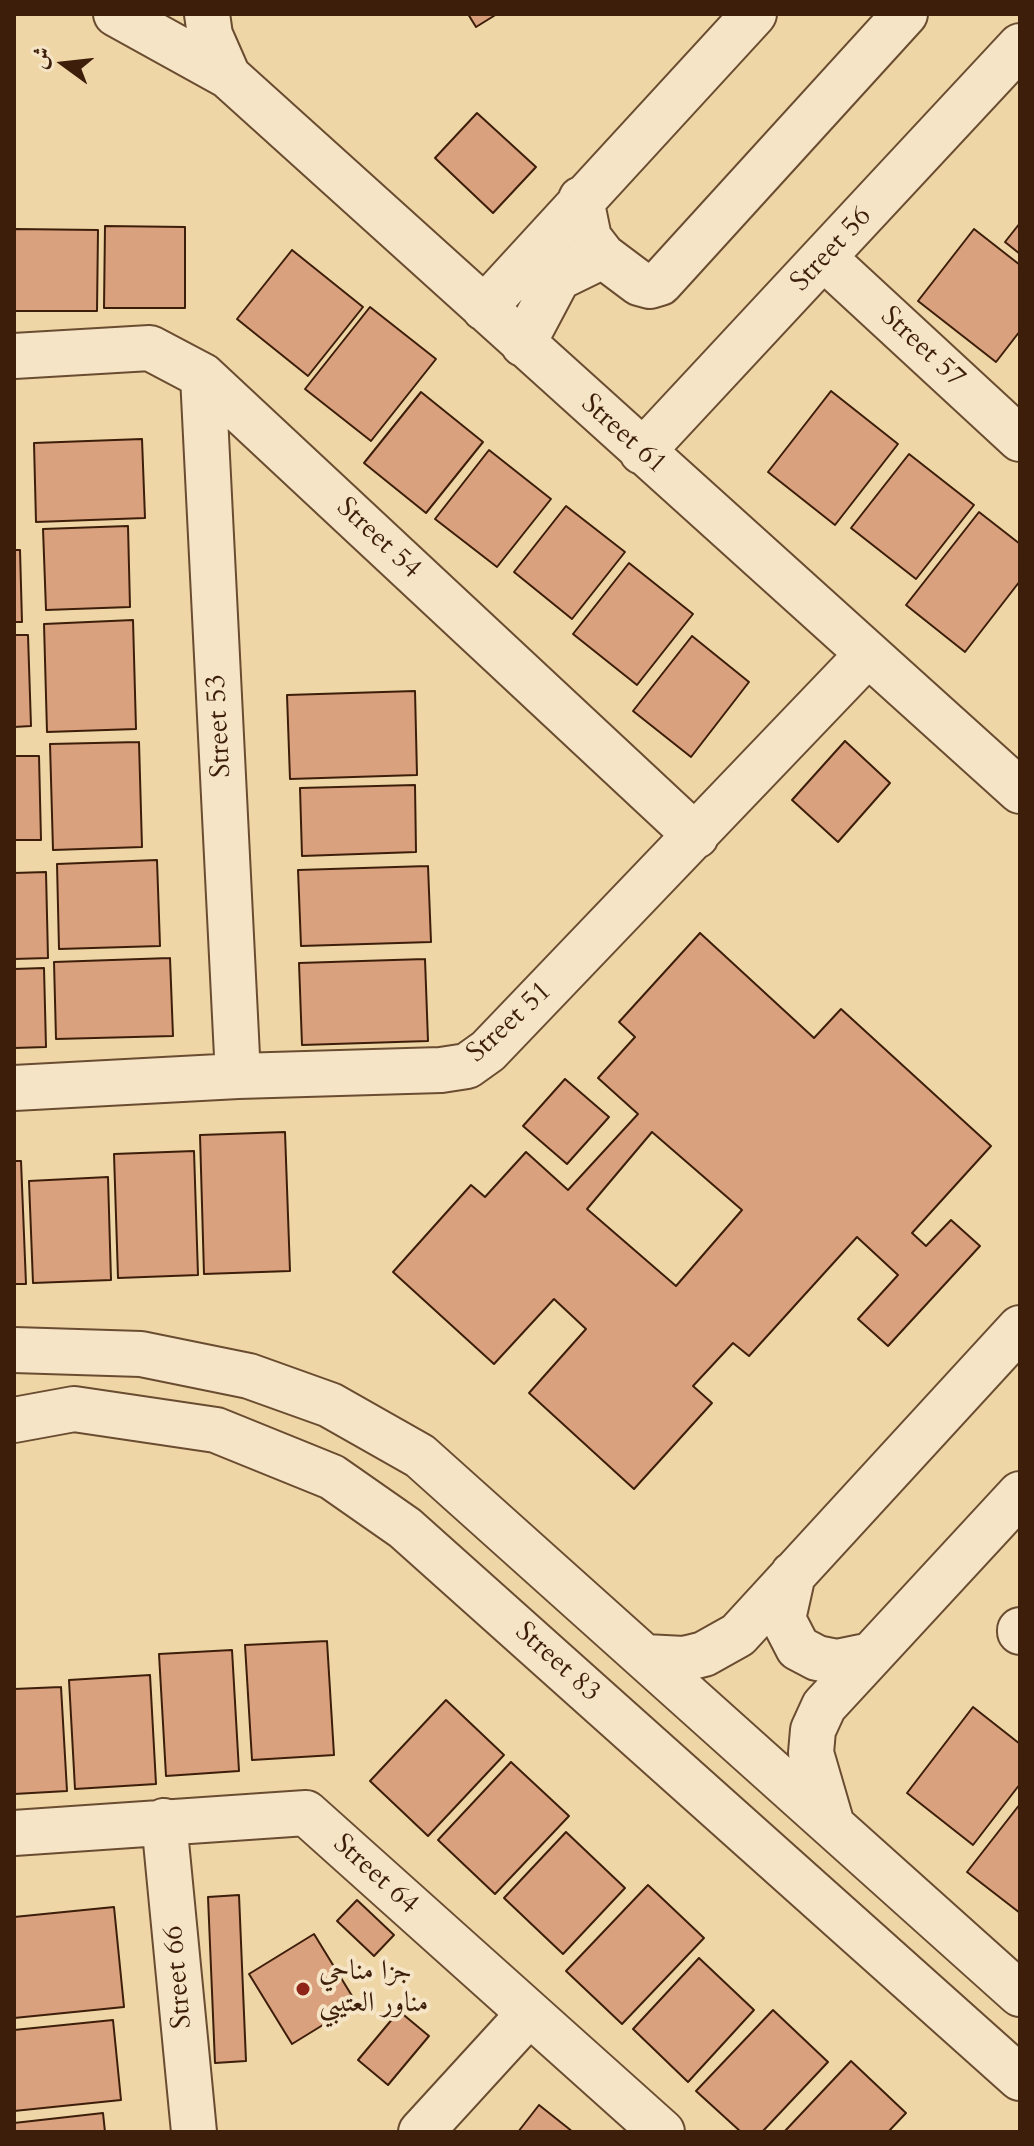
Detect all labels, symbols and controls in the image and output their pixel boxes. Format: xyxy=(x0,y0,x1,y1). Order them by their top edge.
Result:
north arrow xyxy=(24,24,104,104)
text: ش xyxy=(24,43,58,72)
street label: Street 56 xyxy=(784,201,880,299)
street label: Street 57 xyxy=(873,300,971,396)
street label: Street 61 xyxy=(573,388,673,482)
street label: Street 54 xyxy=(329,491,427,587)
street label: Street 53 xyxy=(201,673,239,779)
street label: Street 51 xyxy=(461,975,559,1071)
street label: Street 83 xyxy=(507,1616,607,1710)
street label: Street 64 xyxy=(325,1828,425,1922)
street label: Street 66 xyxy=(158,1924,200,2030)
place label: جزا مناحي مناور العتيبي xyxy=(319,1956,428,2022)
marker: جزا مناحي مناور العتيبي xyxy=(294,1980,312,1998)

